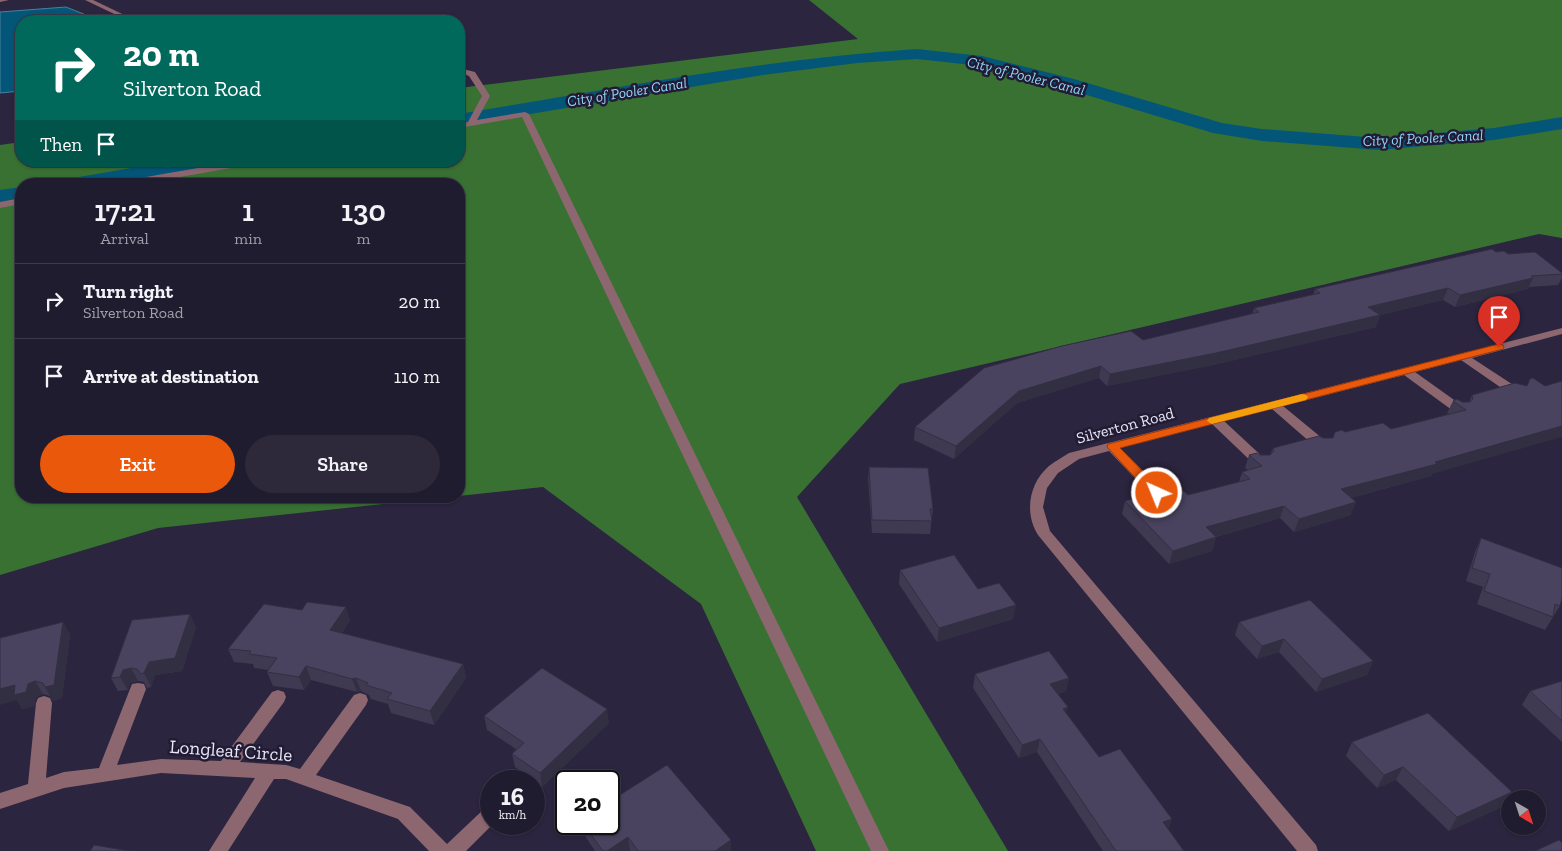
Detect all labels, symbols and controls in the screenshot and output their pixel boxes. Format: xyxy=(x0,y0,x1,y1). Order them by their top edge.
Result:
text: 20 m xyxy=(123,33,199,75)
icon: right xyxy=(40,35,105,100)
water label: City of Pooler Canal xyxy=(965,53,1087,99)
water label: City of Pooler Canal xyxy=(566,74,688,110)
text: Silverton Road xyxy=(123,75,261,102)
water label: City of Pooler Canal xyxy=(1362,126,1484,150)
icon: arrive xyxy=(92,130,120,158)
text: Then xyxy=(40,133,82,156)
text: 17:21 xyxy=(94,193,155,229)
text: 1 xyxy=(242,193,254,229)
text: 130 xyxy=(341,193,386,229)
text: Arrival xyxy=(101,229,149,248)
text: min xyxy=(234,229,262,248)
text: m xyxy=(356,229,370,248)
text: Turn right xyxy=(83,280,173,303)
icon: right xyxy=(40,287,68,315)
text: 20 m xyxy=(399,290,440,313)
pin xyxy=(1478,296,1520,347)
text: Silverton Road xyxy=(83,303,184,322)
icon: arrive xyxy=(1485,303,1513,331)
icon: arrive xyxy=(40,362,68,390)
text: Arrive at destination xyxy=(83,365,259,388)
text: 110 m xyxy=(394,365,440,388)
street label: Silverton Road xyxy=(1074,403,1176,448)
button: Exit xyxy=(40,435,235,493)
button: Share xyxy=(245,435,440,493)
position arrow xyxy=(1130,466,1182,518)
street label: Longleaf Circle xyxy=(169,735,293,766)
speed limit sign: 20 xyxy=(555,770,620,835)
text: 16 xyxy=(501,781,524,811)
north arrow xyxy=(1501,790,1546,835)
map controls xyxy=(1501,790,1546,835)
text: km/h xyxy=(499,808,526,822)

